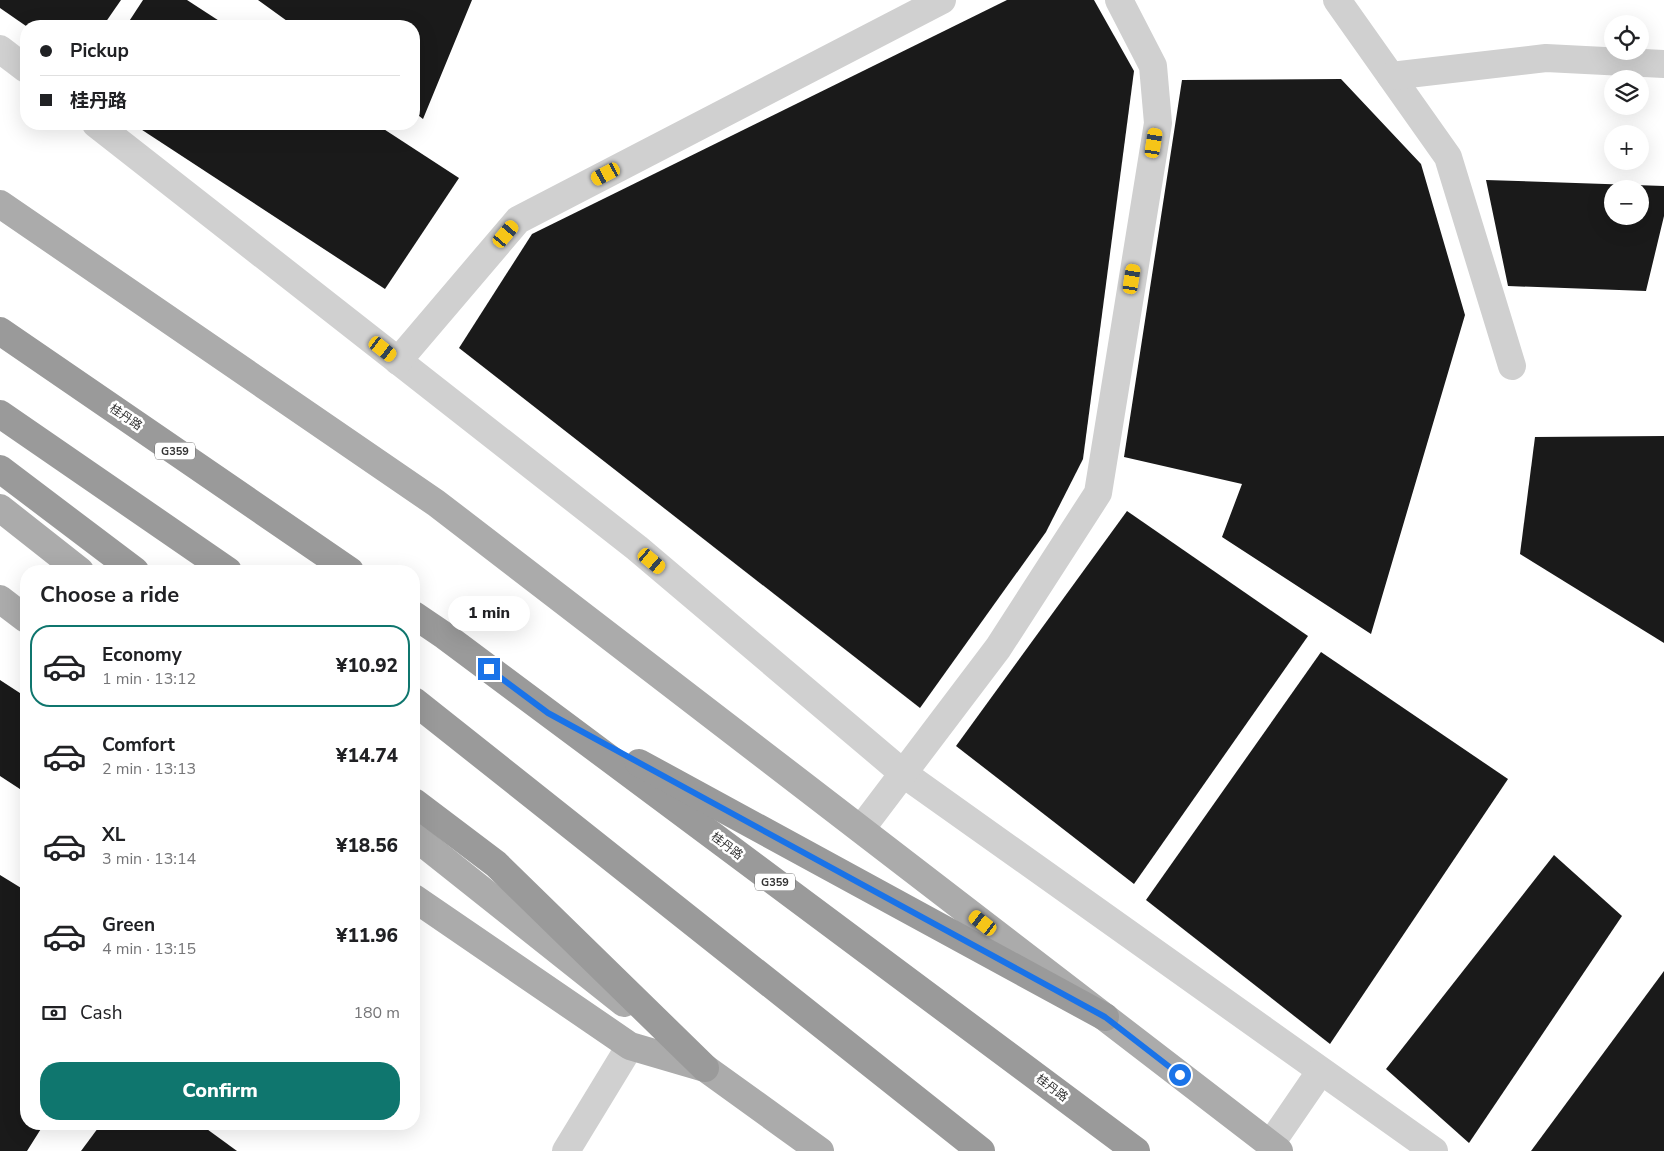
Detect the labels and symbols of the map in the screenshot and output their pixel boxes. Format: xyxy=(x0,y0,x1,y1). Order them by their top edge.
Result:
car xyxy=(1144,127,1163,159)
car xyxy=(589,160,622,188)
car xyxy=(490,218,521,250)
car xyxy=(1122,263,1141,295)
car xyxy=(366,334,399,364)
street label: 桂丹路 xyxy=(107,400,145,434)
road number: G359 xyxy=(155,442,195,460)
car xyxy=(635,546,668,576)
callout: 1 min xyxy=(448,596,530,632)
route end xyxy=(478,658,500,680)
street label: 桂丹路 xyxy=(708,829,746,863)
road number: G359 xyxy=(755,874,795,890)
car xyxy=(966,908,999,938)
route start xyxy=(1169,1064,1191,1086)
street label: 桂丹路 xyxy=(1033,1071,1071,1105)

